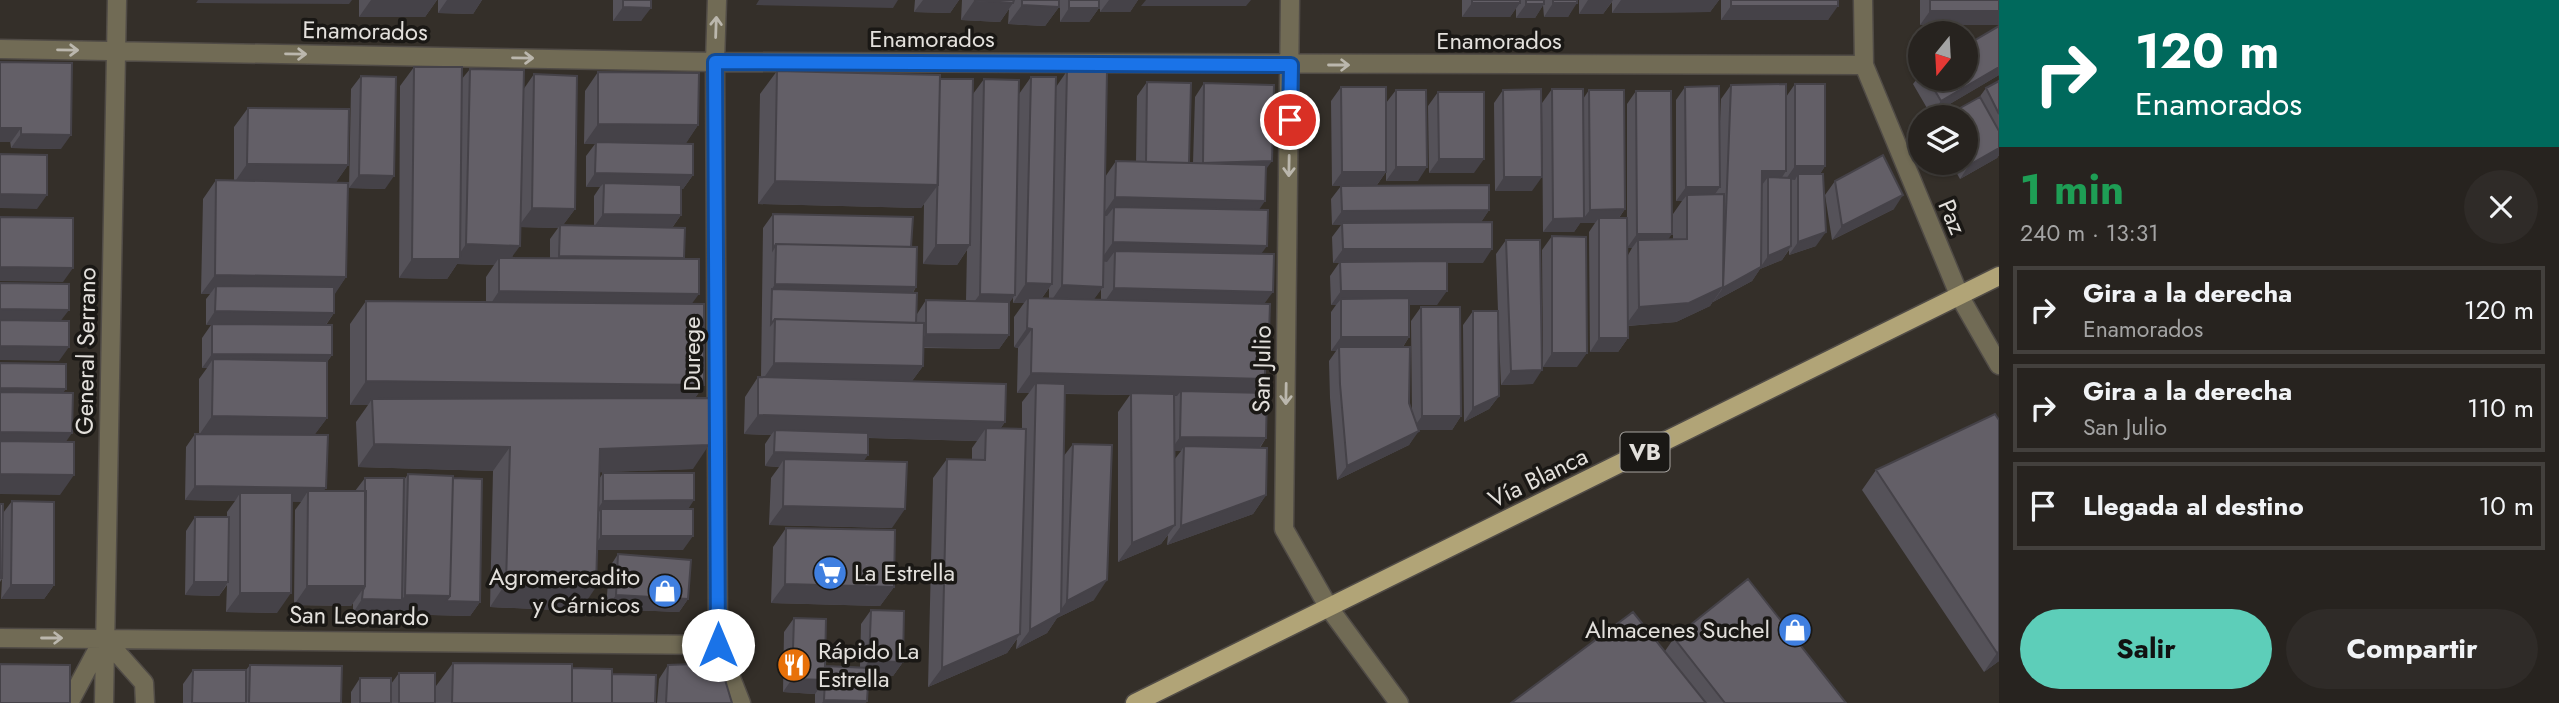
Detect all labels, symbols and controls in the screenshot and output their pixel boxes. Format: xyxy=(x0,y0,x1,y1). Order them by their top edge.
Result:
street label: Enamorados xyxy=(302,12,428,49)
one-way arrow xyxy=(709,16,723,39)
text: 120 m xyxy=(2135,16,2279,86)
street label: Enamorados xyxy=(869,21,995,56)
north arrow xyxy=(1908,21,1978,91)
map controls xyxy=(1908,21,1978,175)
street label: Enamorados xyxy=(1436,23,1562,58)
icon: right xyxy=(2020,28,2111,119)
one-way arrow xyxy=(56,43,79,57)
one-way arrow xyxy=(284,47,307,60)
one-way arrow xyxy=(511,51,534,65)
one-way arrow xyxy=(1327,58,1350,72)
text: Enamorados xyxy=(2135,81,2302,127)
pin xyxy=(1260,90,1320,150)
icon: arrive xyxy=(1271,101,1309,139)
button: layers xyxy=(1908,105,1978,175)
one-way arrow xyxy=(1282,154,1296,177)
text: 1 min xyxy=(2020,159,2124,220)
button: close xyxy=(2464,170,2538,244)
street label: Paz xyxy=(1930,194,1975,240)
text: 240 m · 13:31 xyxy=(2020,216,2159,250)
street label: General Serrano xyxy=(67,267,104,435)
text: Gira a la derecha xyxy=(2083,274,2292,312)
icon: right xyxy=(2024,291,2062,329)
text: 120 m xyxy=(2464,291,2534,329)
text: Enamorados xyxy=(2083,312,2203,346)
street label: Durege xyxy=(674,316,709,392)
street label: San Julio xyxy=(1243,325,1280,413)
text: Gira a la derecha xyxy=(2083,372,2292,410)
one-way arrow xyxy=(1279,382,1293,405)
icon: right xyxy=(2024,389,2062,427)
text: 110 m xyxy=(2467,389,2534,427)
text: San Julio xyxy=(2083,410,2167,444)
road number: VB xyxy=(1620,432,1670,472)
street label: Vía Blanca xyxy=(1482,438,1593,517)
icon: arrive xyxy=(2024,487,2062,525)
text: Llegada al destino xyxy=(2083,487,2304,525)
text: 10 m xyxy=(2479,487,2534,525)
supermarket icon: La Estrella xyxy=(811,554,849,592)
place label: La Estrella xyxy=(854,555,955,590)
place label: Agromercadito y Cárnicos xyxy=(489,559,640,622)
shop icon: Agromercadito y Cárnicos xyxy=(646,572,684,610)
street label: San Leonardo xyxy=(289,597,429,634)
position arrow xyxy=(681,608,755,682)
button: Salir xyxy=(2020,609,2272,689)
button: Compartir xyxy=(2286,609,2538,689)
shop icon: Almacenes Suchel xyxy=(1776,611,1814,649)
place label: Almacenes Suchel xyxy=(1585,612,1770,647)
one-way arrow xyxy=(40,631,63,645)
place label: Rápido La Estrella xyxy=(818,633,919,696)
restaurant icon: Rápido La Estrella xyxy=(775,646,813,684)

